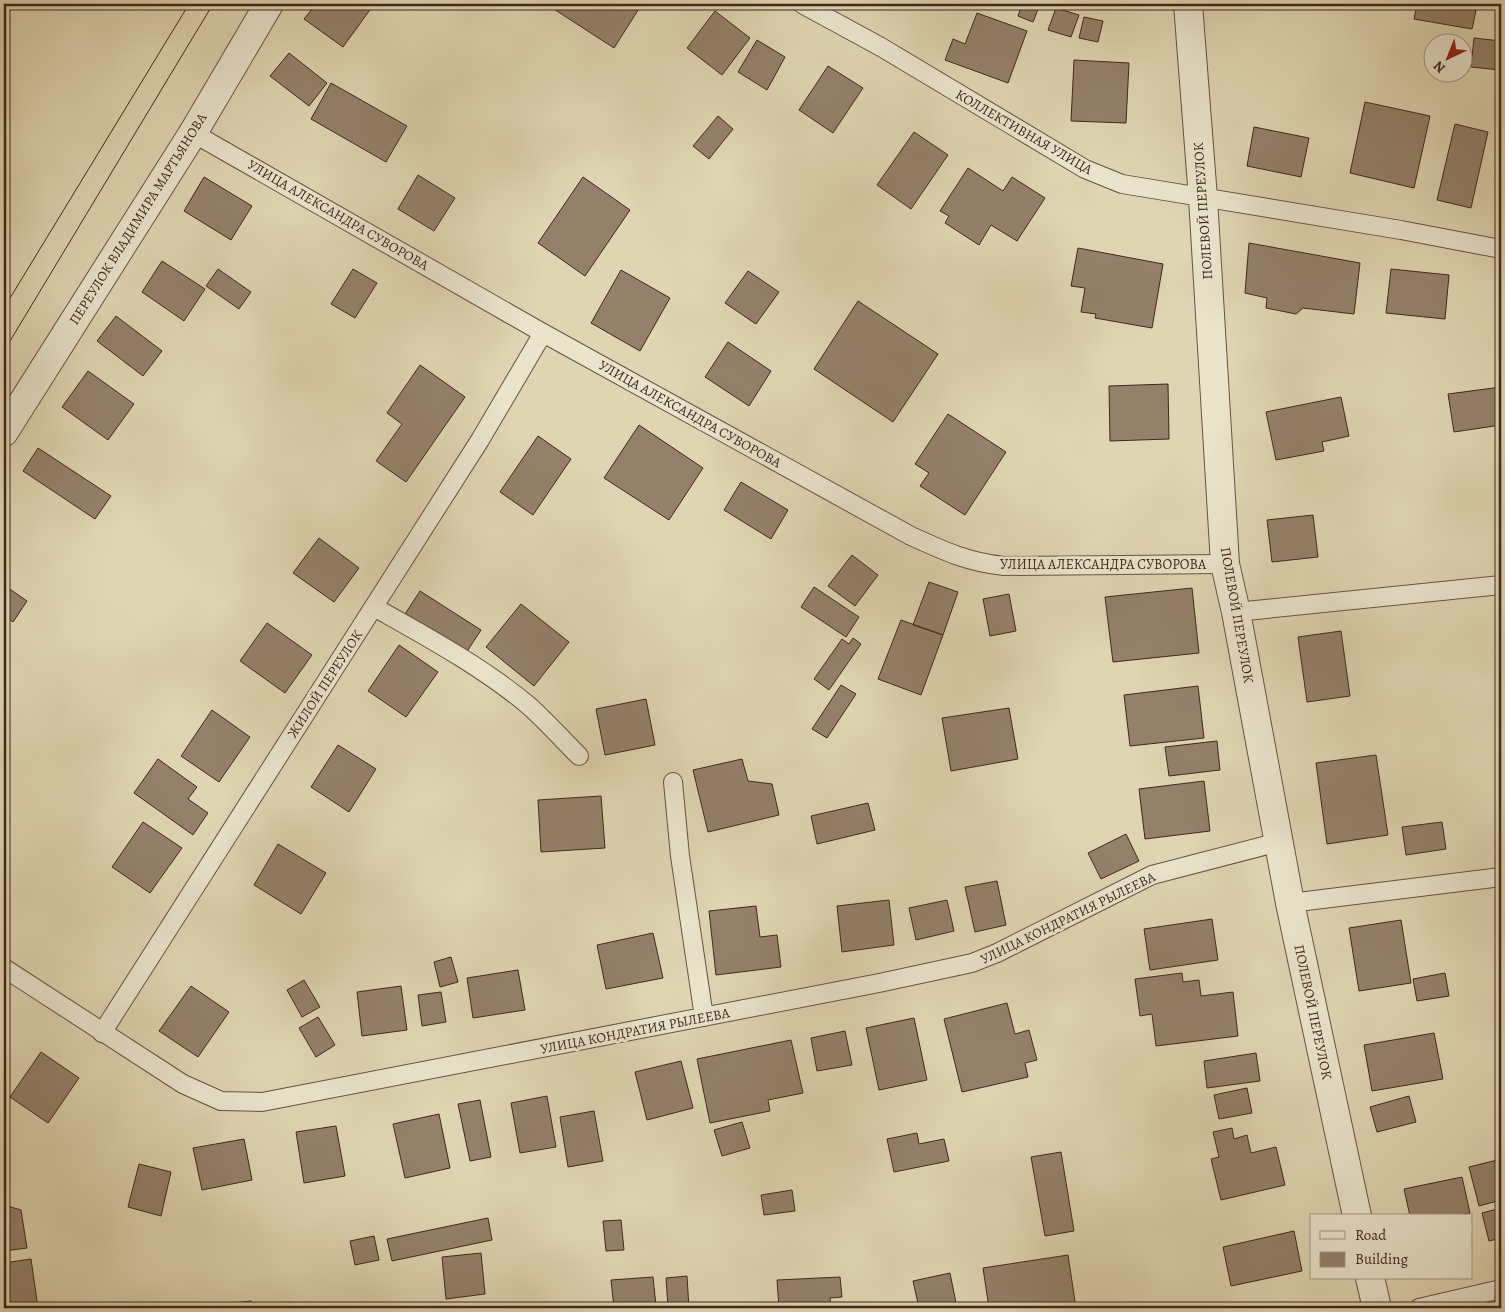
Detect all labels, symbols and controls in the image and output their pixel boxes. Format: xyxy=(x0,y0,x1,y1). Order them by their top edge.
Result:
north arrow xyxy=(1422,32,1472,82)
text: N xyxy=(1429,57,1450,78)
street label: КОЛЛЕКТИВНАЯ УЛИЦА xyxy=(952,85,1097,179)
street label: ПЕРЕУЛОК ВЛАДИМИРА МАРТЬЯНОВА xyxy=(65,109,212,329)
street label: ПОЛЕВОЙ ПЕРЕУЛОК xyxy=(1189,142,1217,280)
street label: УЛИЦА АЛЕКСАНДРА СУВОРОВА xyxy=(244,155,433,275)
street label: УЛИЦА АЛЕКСАНДРА СУВОРОВА xyxy=(595,356,785,473)
street label: ПОЛЕВОЙ ПЕРЕУЛОК xyxy=(1216,546,1258,684)
street label: УЛИЦА АЛЕКСАНДРА СУВОРОВА xyxy=(1000,555,1207,574)
street label: ЖИЛОЙ ПЕРЕУЛОК xyxy=(283,626,367,742)
street label: УЛИЦА КОНДРАТИЯ РЫЛЕЕВА xyxy=(977,867,1159,969)
street label: ПОЛЕВОЙ ПЕРЕУЛОК xyxy=(1289,943,1337,1081)
street label: УЛИЦА КОНДРАТИЯ РЫЛЕЕВА xyxy=(539,1003,732,1059)
legend xyxy=(1310,1214,1472,1280)
text: Road xyxy=(1355,1225,1387,1245)
text: Building xyxy=(1355,1249,1408,1269)

